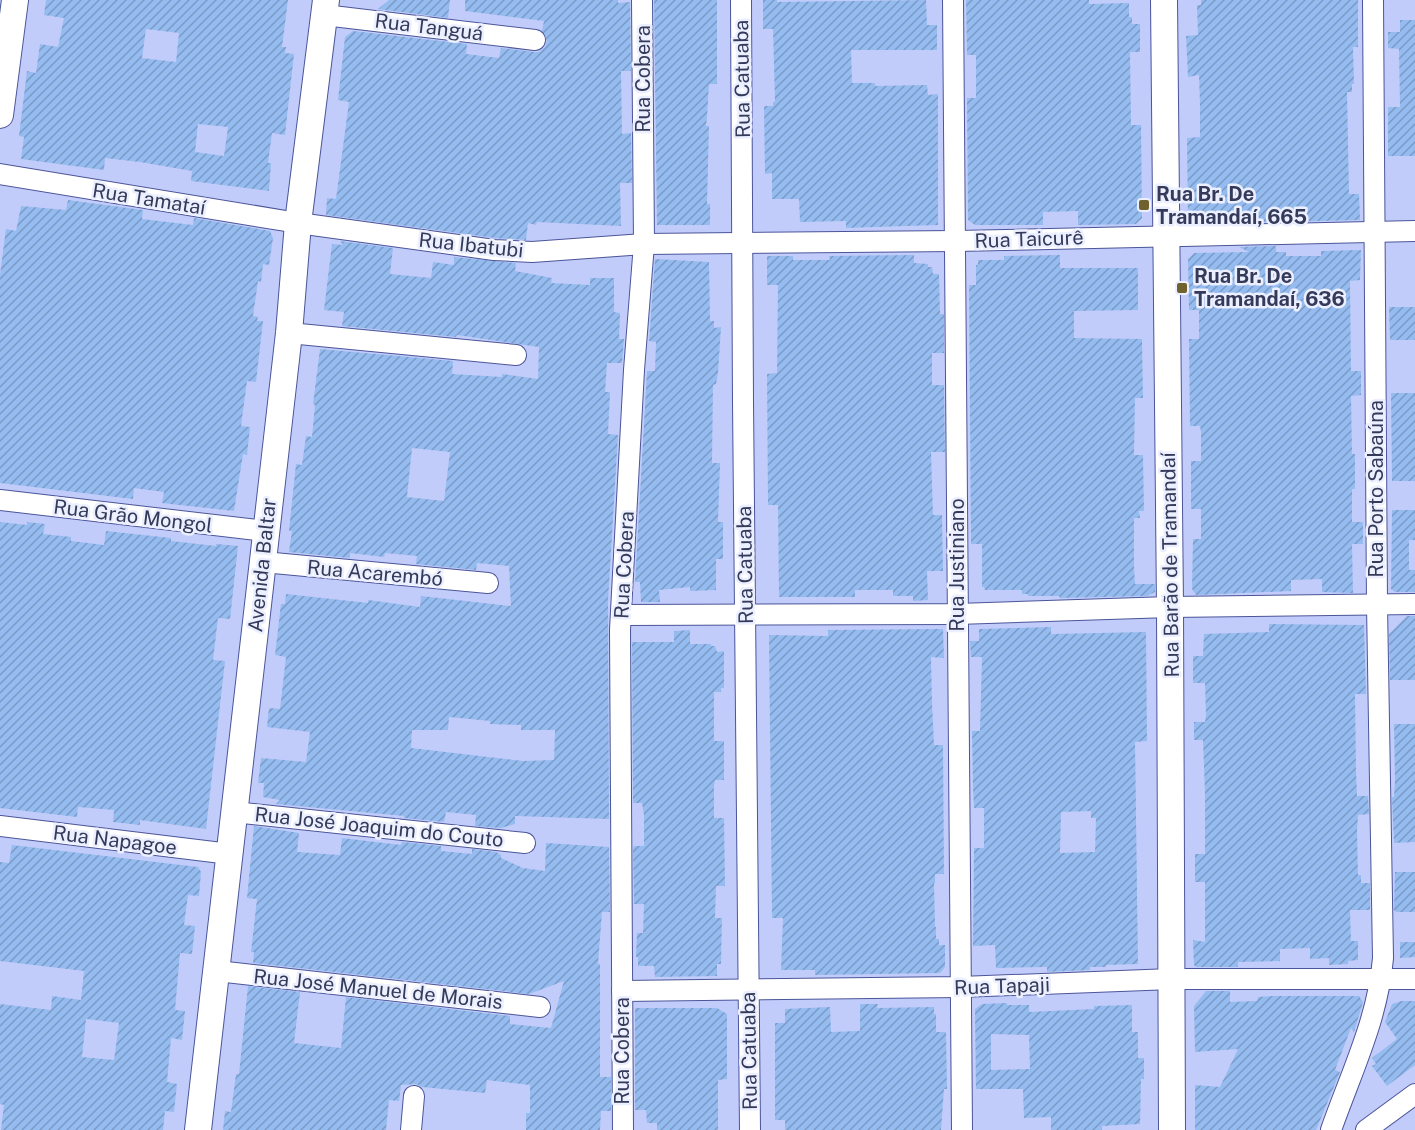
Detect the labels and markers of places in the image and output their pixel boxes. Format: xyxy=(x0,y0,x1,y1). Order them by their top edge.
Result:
place label: Rua Br. De Tramandaí, 665 xyxy=(1156,182,1307,229)
marker: Rua Br. De Tramandaí, 665 xyxy=(1137,198,1151,212)
place label: Rua Br. De Tramandaí, 636 xyxy=(1194,264,1345,311)
marker: Rua Br. De Tramandaí, 636 xyxy=(1175,281,1189,295)

